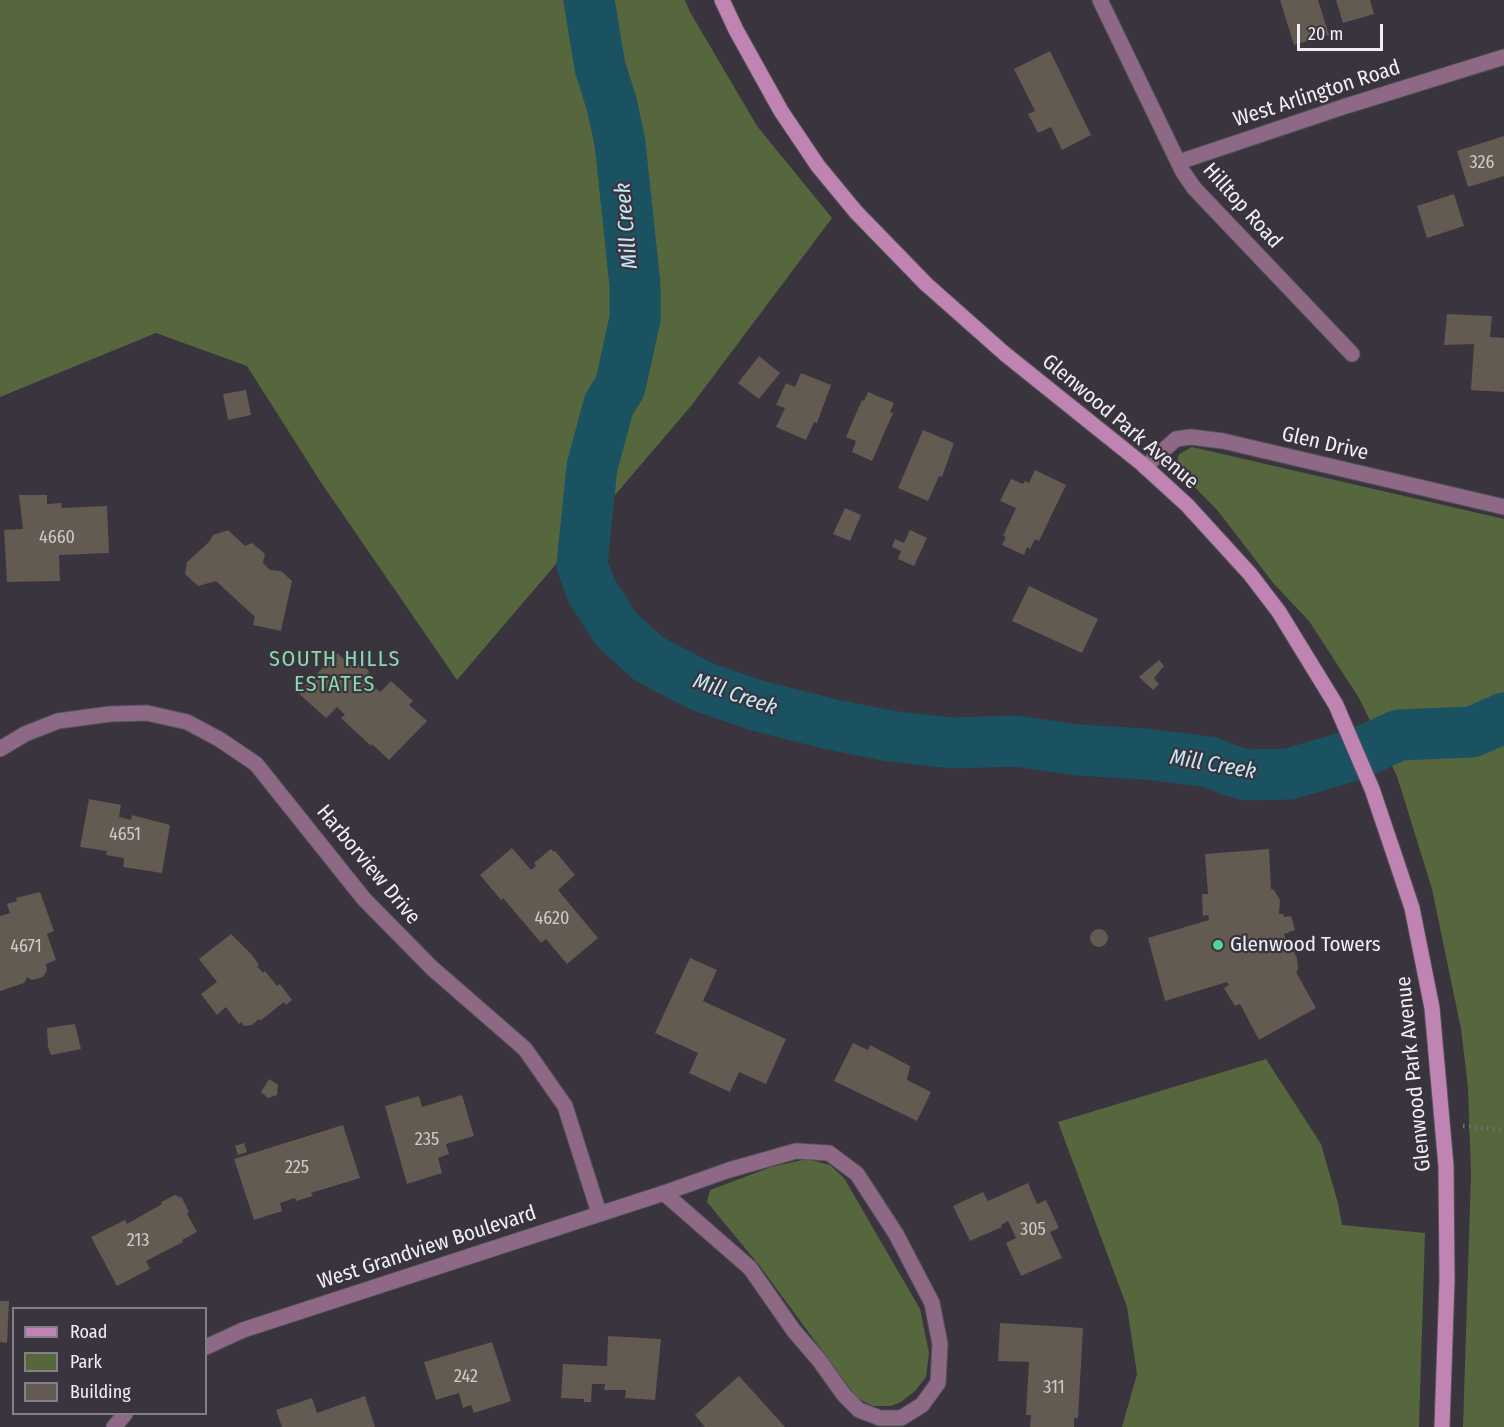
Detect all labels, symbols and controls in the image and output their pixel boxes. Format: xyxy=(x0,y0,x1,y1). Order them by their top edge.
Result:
scale bar xyxy=(1300,12,1386,50)
text: 20 m xyxy=(1308,23,1343,45)
street label: West Arlington Road xyxy=(1230,55,1404,133)
house number: 326 xyxy=(1470,152,1494,174)
street label: Hilltop Road xyxy=(1197,158,1287,254)
water label: Mill Creek xyxy=(610,181,644,271)
street label: Glenwood Park Avenue xyxy=(1037,349,1203,495)
street label: Glen Drive xyxy=(1279,422,1371,466)
house number: 4660 xyxy=(39,527,75,549)
district label: SOUTH HILLS ESTATES xyxy=(269,647,401,698)
water label: Mill Creek xyxy=(690,668,780,722)
water label: Mill Creek xyxy=(1168,744,1258,786)
street label: Harborview Drive xyxy=(311,800,425,930)
house number: 4651 xyxy=(109,824,141,846)
house number: 4620 xyxy=(535,908,569,930)
place label: Glenwood Towers xyxy=(1230,932,1381,958)
house number: 4671 xyxy=(10,936,42,958)
marker: Glenwood Towers xyxy=(1211,938,1225,952)
street label: Glenwood Park Avenue xyxy=(1391,975,1437,1173)
house number: 235 xyxy=(415,1129,439,1151)
house number: 225 xyxy=(285,1157,309,1179)
street label: West Grandview Boulevard xyxy=(315,1201,539,1295)
house number: 305 xyxy=(1020,1219,1046,1241)
house number: 213 xyxy=(127,1230,149,1252)
legend xyxy=(12,1307,207,1415)
text: Road xyxy=(70,1321,107,1343)
text: Park xyxy=(70,1351,102,1373)
house number: 242 xyxy=(454,1366,478,1388)
house number: 311 xyxy=(1043,1377,1065,1399)
text: Building xyxy=(70,1381,131,1403)

